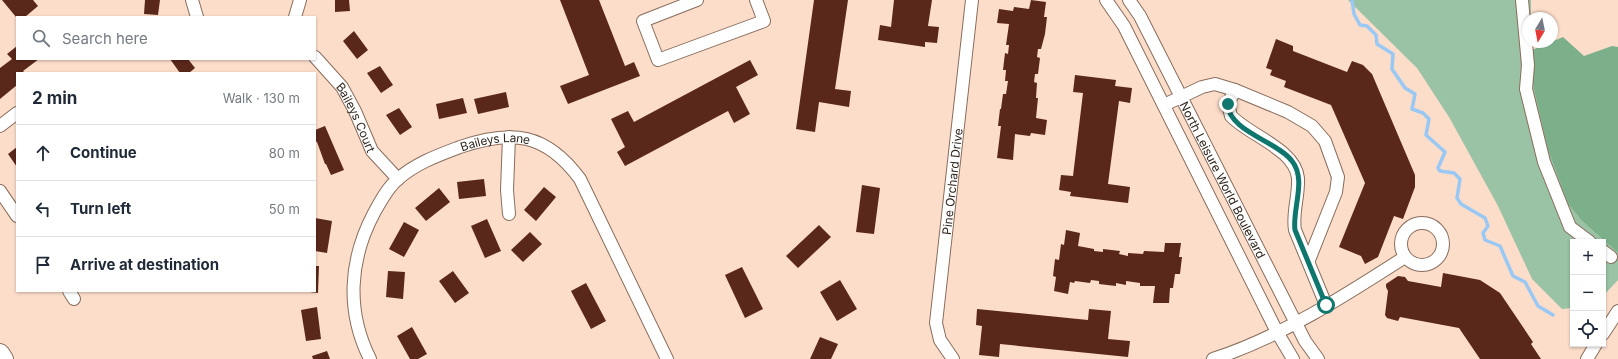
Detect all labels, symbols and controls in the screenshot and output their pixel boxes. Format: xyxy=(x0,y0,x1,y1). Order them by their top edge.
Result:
north arrow xyxy=(1522,12,1558,48)
search box xyxy=(16,16,316,60)
icon: search xyxy=(30,27,52,49)
text: Search here xyxy=(62,29,148,48)
street label: Baileys Court xyxy=(334,79,379,155)
text: 2 min xyxy=(32,88,77,108)
text: Walk · 130 m xyxy=(223,90,300,106)
route end xyxy=(1219,95,1237,113)
street label: North Leisure World Boulevard xyxy=(1177,99,1269,261)
street label: Pine Orchard Drive xyxy=(938,127,965,235)
street label: Baileys Lane xyxy=(458,129,532,154)
icon: ahead xyxy=(32,142,54,164)
text: Continue xyxy=(70,143,137,162)
text: 80 m xyxy=(269,145,300,161)
icon: left xyxy=(32,198,54,220)
text: Turn left xyxy=(70,199,131,218)
text: 50 m xyxy=(269,201,300,217)
map controls xyxy=(1570,239,1606,347)
button: + xyxy=(1570,239,1606,275)
icon: arrive xyxy=(32,254,54,276)
text: Arrive at destination xyxy=(70,255,219,274)
button: − xyxy=(1570,275,1606,311)
route start xyxy=(1317,296,1335,314)
button: locate xyxy=(1570,311,1606,347)

